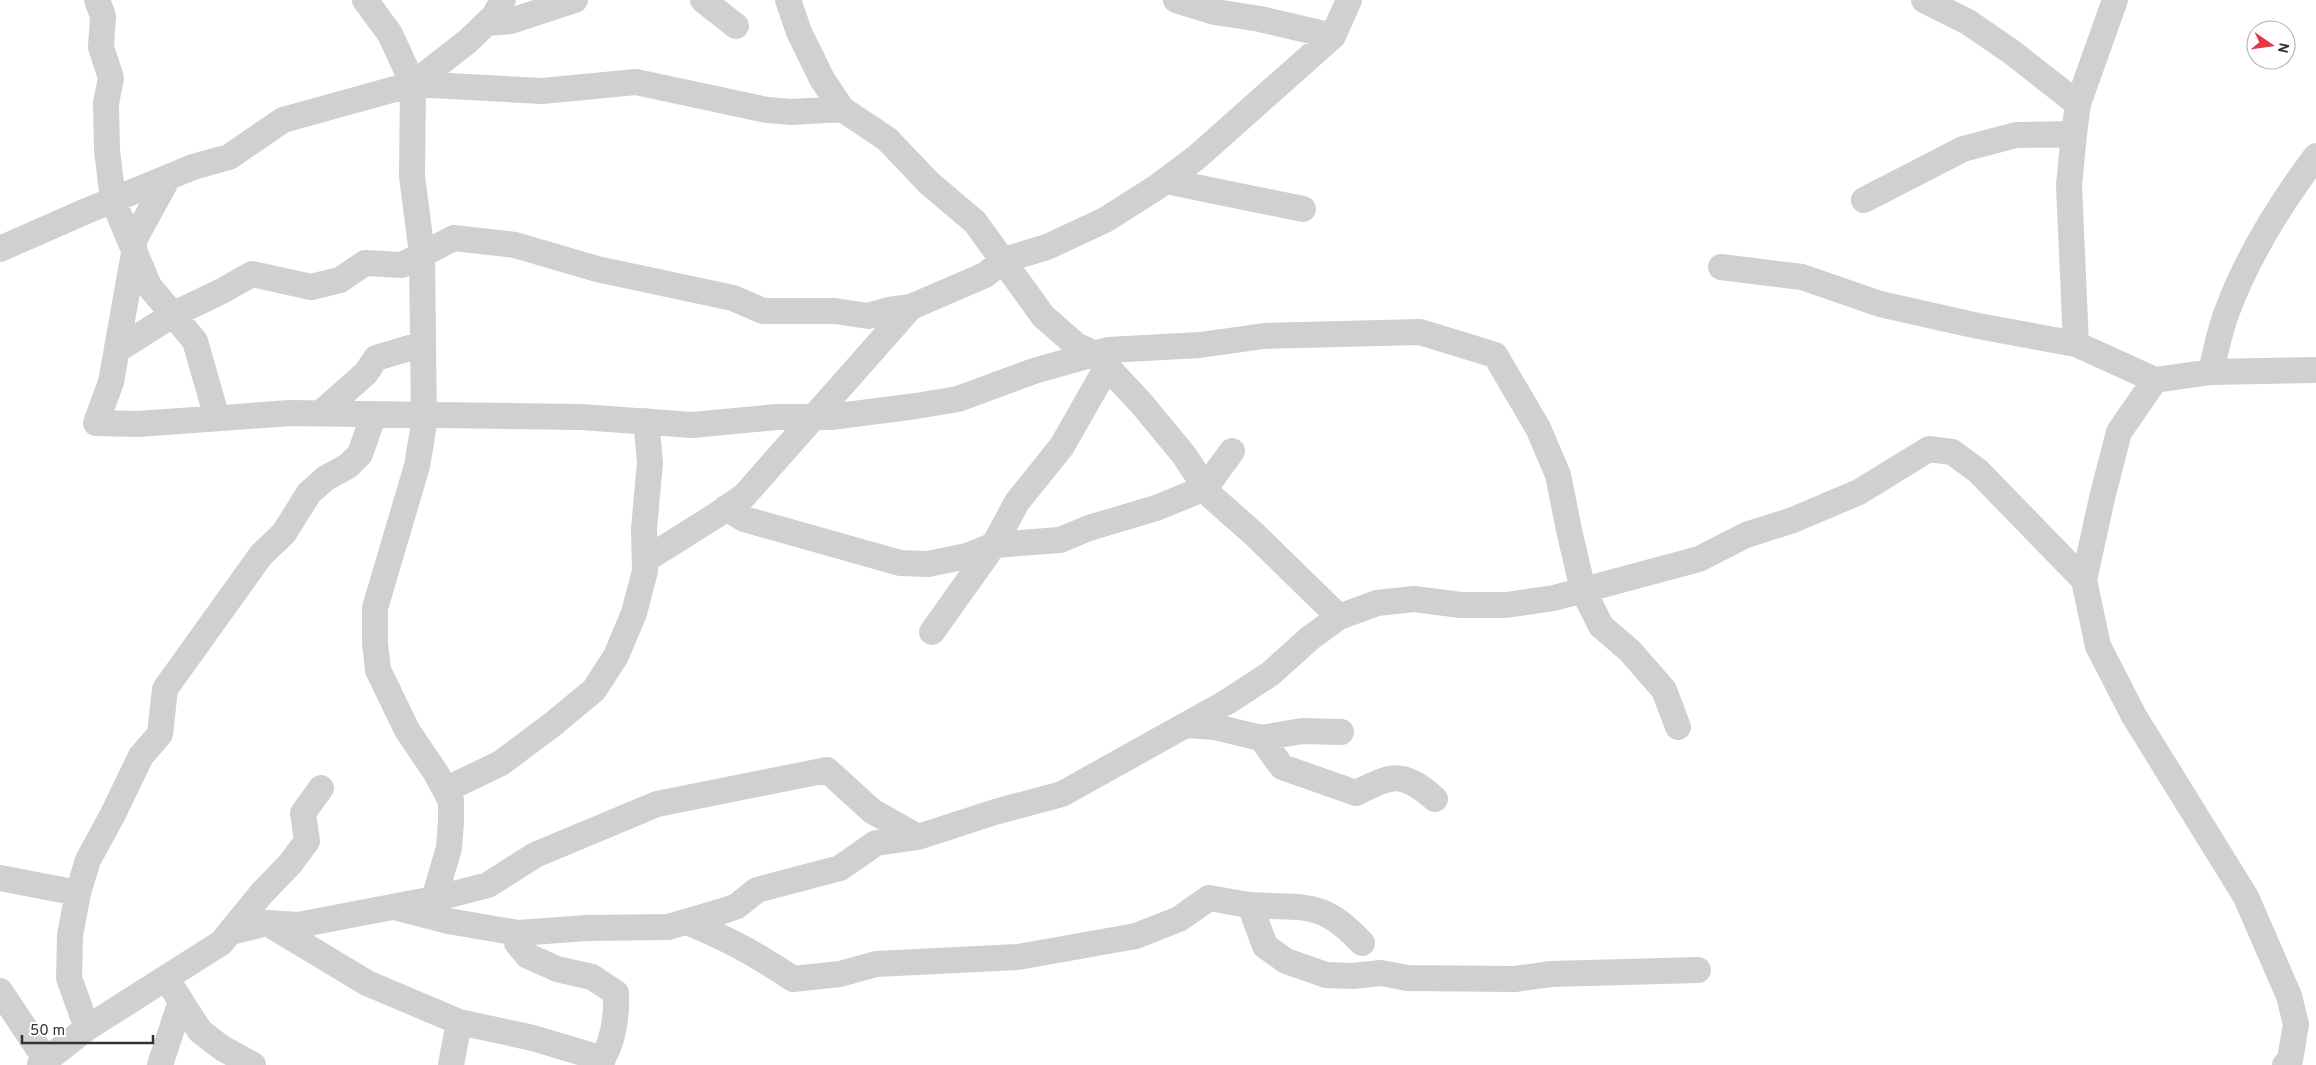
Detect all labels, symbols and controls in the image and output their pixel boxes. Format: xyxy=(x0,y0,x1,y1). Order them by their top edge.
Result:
north arrow xyxy=(2246,20,2296,70)
text: N xyxy=(2273,41,2292,54)
scale bar xyxy=(22,1012,154,1044)
text: 50 m xyxy=(30,1022,65,1041)

